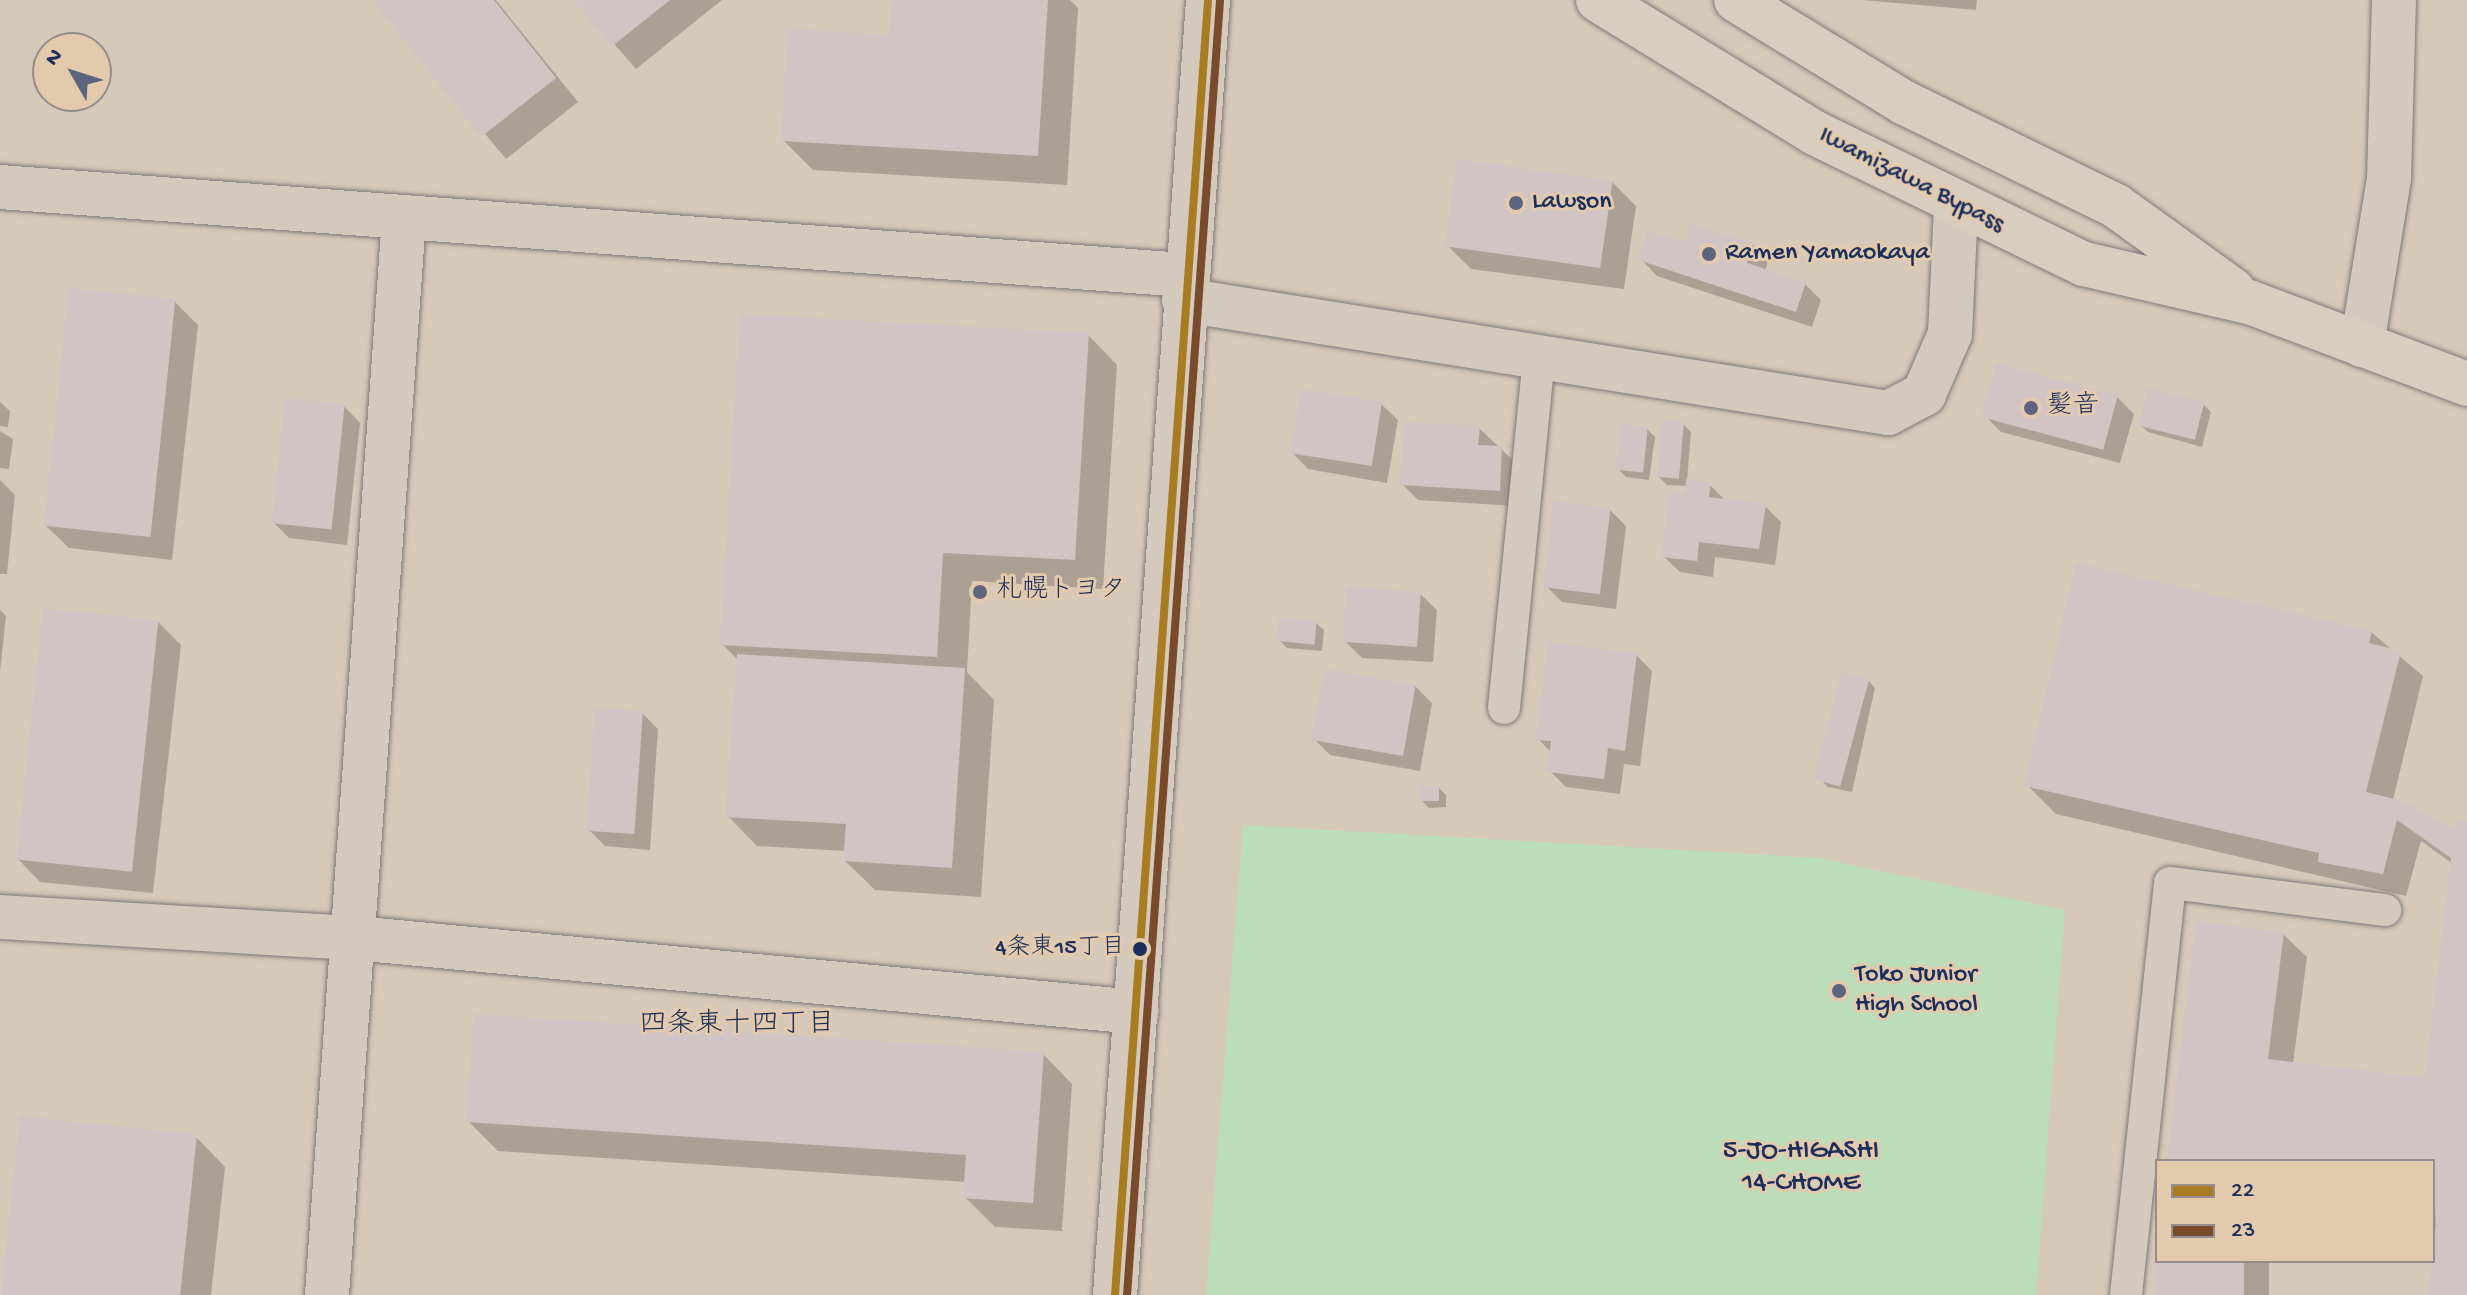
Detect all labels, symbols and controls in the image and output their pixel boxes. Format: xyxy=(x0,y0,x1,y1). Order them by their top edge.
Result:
north arrow xyxy=(32,32,112,112)
text: N xyxy=(40,44,70,72)
street label: Iwamizawa Bypass xyxy=(1813,121,2009,241)
place label: Lawson xyxy=(1532,187,1612,219)
marker: Lawson xyxy=(1507,194,1525,212)
place label: Ramen Yamaokaya xyxy=(1725,238,1930,270)
marker: Ramen Yamaokaya xyxy=(1700,245,1718,263)
place label: 髪音 xyxy=(2047,392,2099,424)
marker: 髪音 xyxy=(2022,399,2040,417)
place label: 札幌トヨタ xyxy=(996,576,1126,608)
marker: 札幌トヨタ xyxy=(971,583,989,601)
place label: 4条東15丁目 xyxy=(995,935,1125,963)
marker: 4条東15丁目 xyxy=(1132,941,1148,957)
place label: Toko Junior High School xyxy=(1855,960,1978,1022)
marker: Toko Junior High School xyxy=(1830,982,1848,1000)
district label: 四条東十四丁目 xyxy=(639,1009,835,1043)
district label: 5-JO-HIGASHI 14-CHOME xyxy=(1711,1135,1891,1201)
legend xyxy=(2155,1159,2435,1263)
text: 22 xyxy=(2231,1177,2255,1206)
text: 23 xyxy=(2231,1217,2255,1246)

